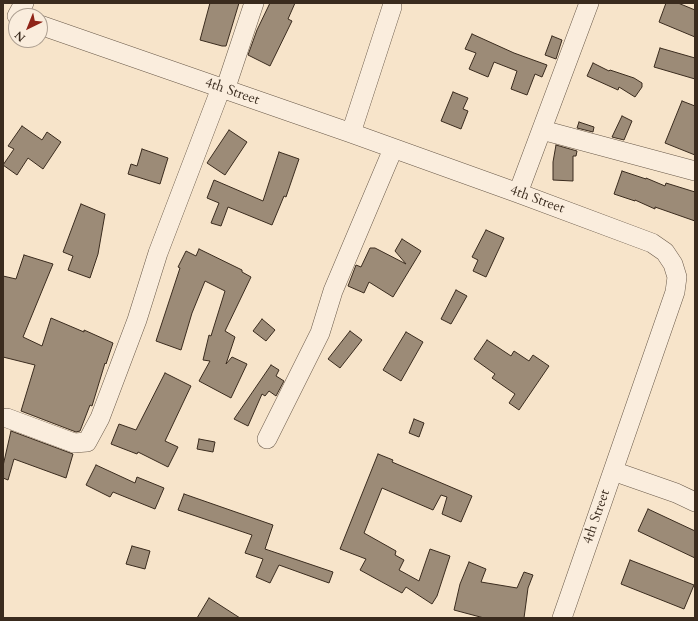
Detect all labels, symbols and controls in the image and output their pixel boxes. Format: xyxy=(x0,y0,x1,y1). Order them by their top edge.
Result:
north arrow xyxy=(8,8,48,48)
text: N xyxy=(12,28,29,45)
street label: 4th Street xyxy=(202,75,262,109)
street label: 4th Street xyxy=(507,182,567,218)
street label: 4th Street xyxy=(580,487,614,547)

